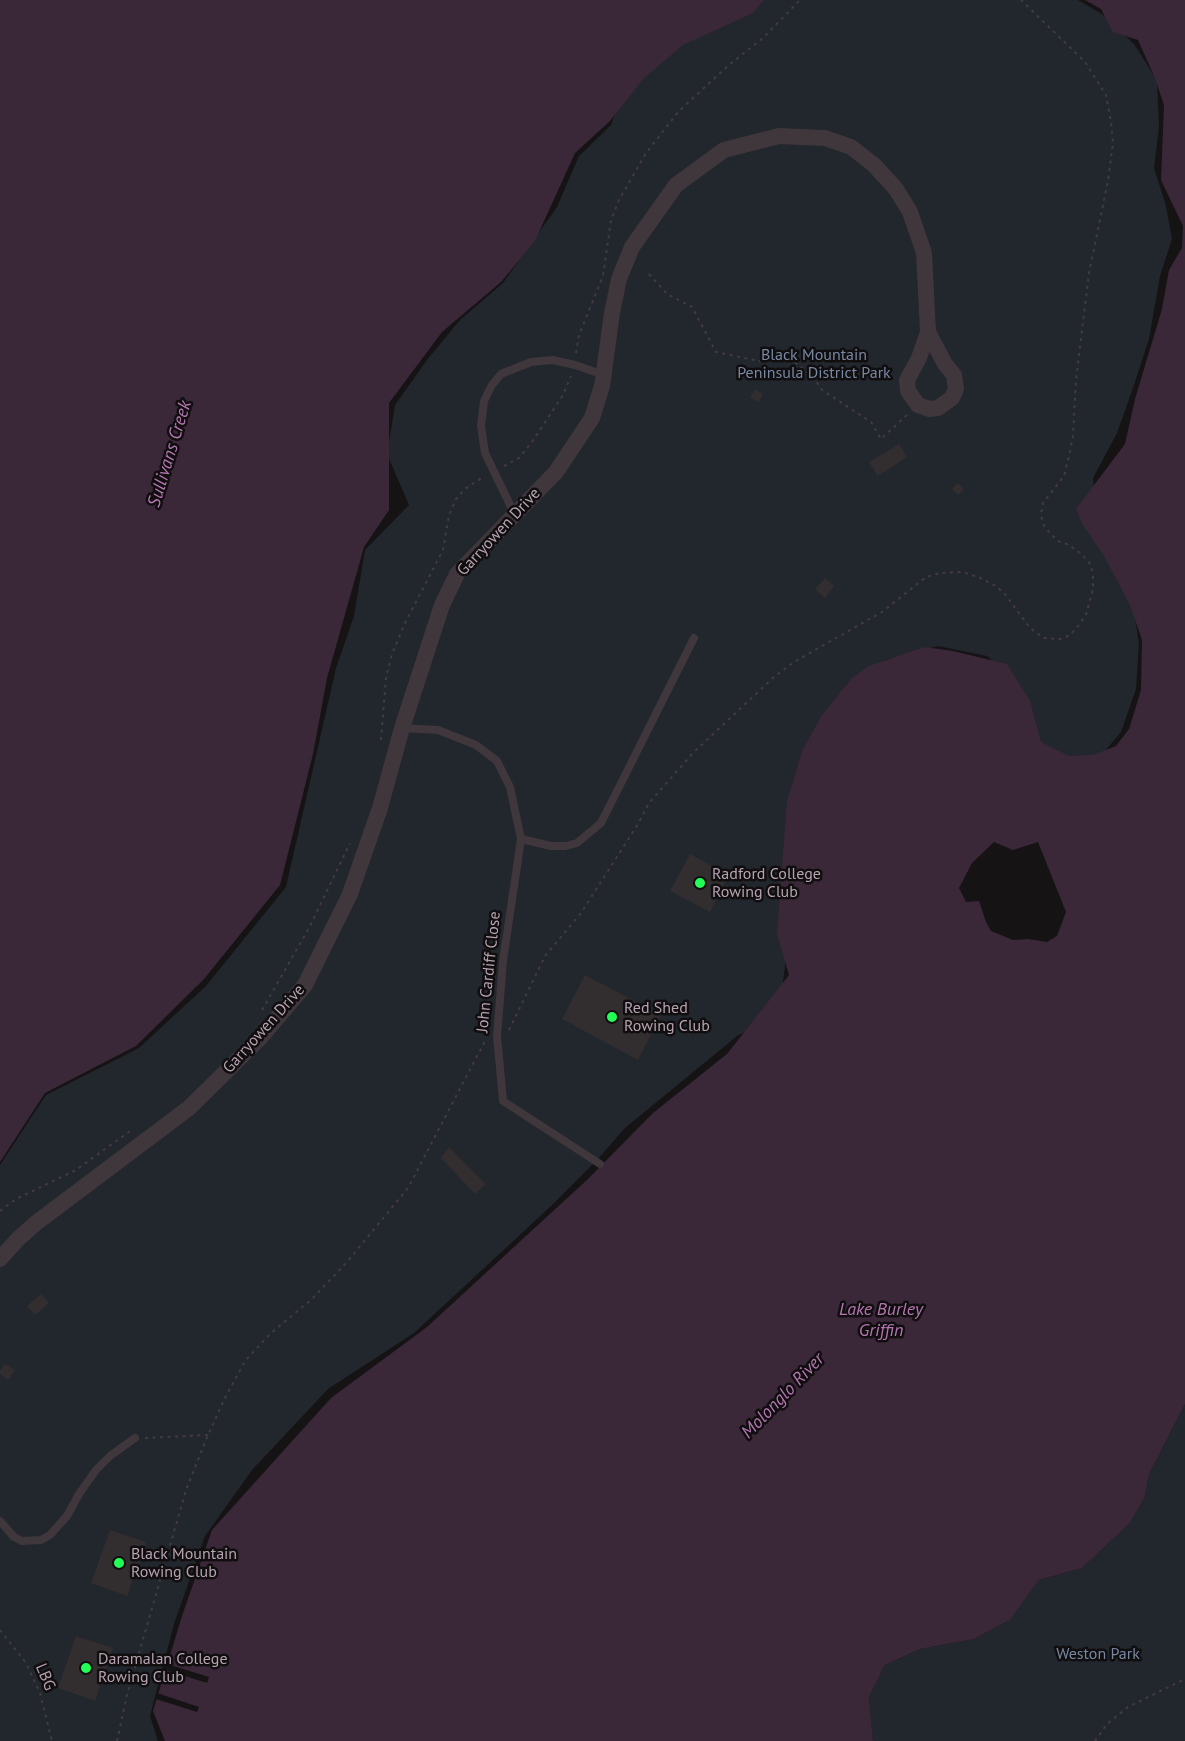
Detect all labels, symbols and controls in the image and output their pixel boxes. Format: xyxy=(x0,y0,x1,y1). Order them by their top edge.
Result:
park label: Black Mountain Peninsula District Park xyxy=(737,345,891,383)
water label: Sullivans Creek xyxy=(144,398,196,510)
street label: Garryowen Drive xyxy=(453,484,545,580)
place label: Radford College Rowing Club xyxy=(712,864,821,902)
marker: Radford College Rowing Club xyxy=(693,876,707,890)
street label: John Cardiff Close xyxy=(473,910,505,1034)
street label: Garryowen Drive xyxy=(219,981,309,1077)
place label: Red Shed Rowing Club xyxy=(624,998,710,1036)
marker: Red Shed Rowing Club xyxy=(605,1010,619,1024)
water label: Lake Burley Griffin xyxy=(839,1299,923,1342)
water label: Molonglo River xyxy=(737,1349,829,1443)
place label: Black Mountain Rowing Club xyxy=(131,1544,237,1582)
marker: Black Mountain Rowing Club xyxy=(112,1556,126,1570)
park label: Weston Park xyxy=(1056,1644,1140,1664)
place label: Daramalan College Rowing Club xyxy=(98,1649,228,1687)
street label: LBG xyxy=(31,1661,59,1693)
marker: Daramalan College Rowing Club xyxy=(79,1661,93,1675)

